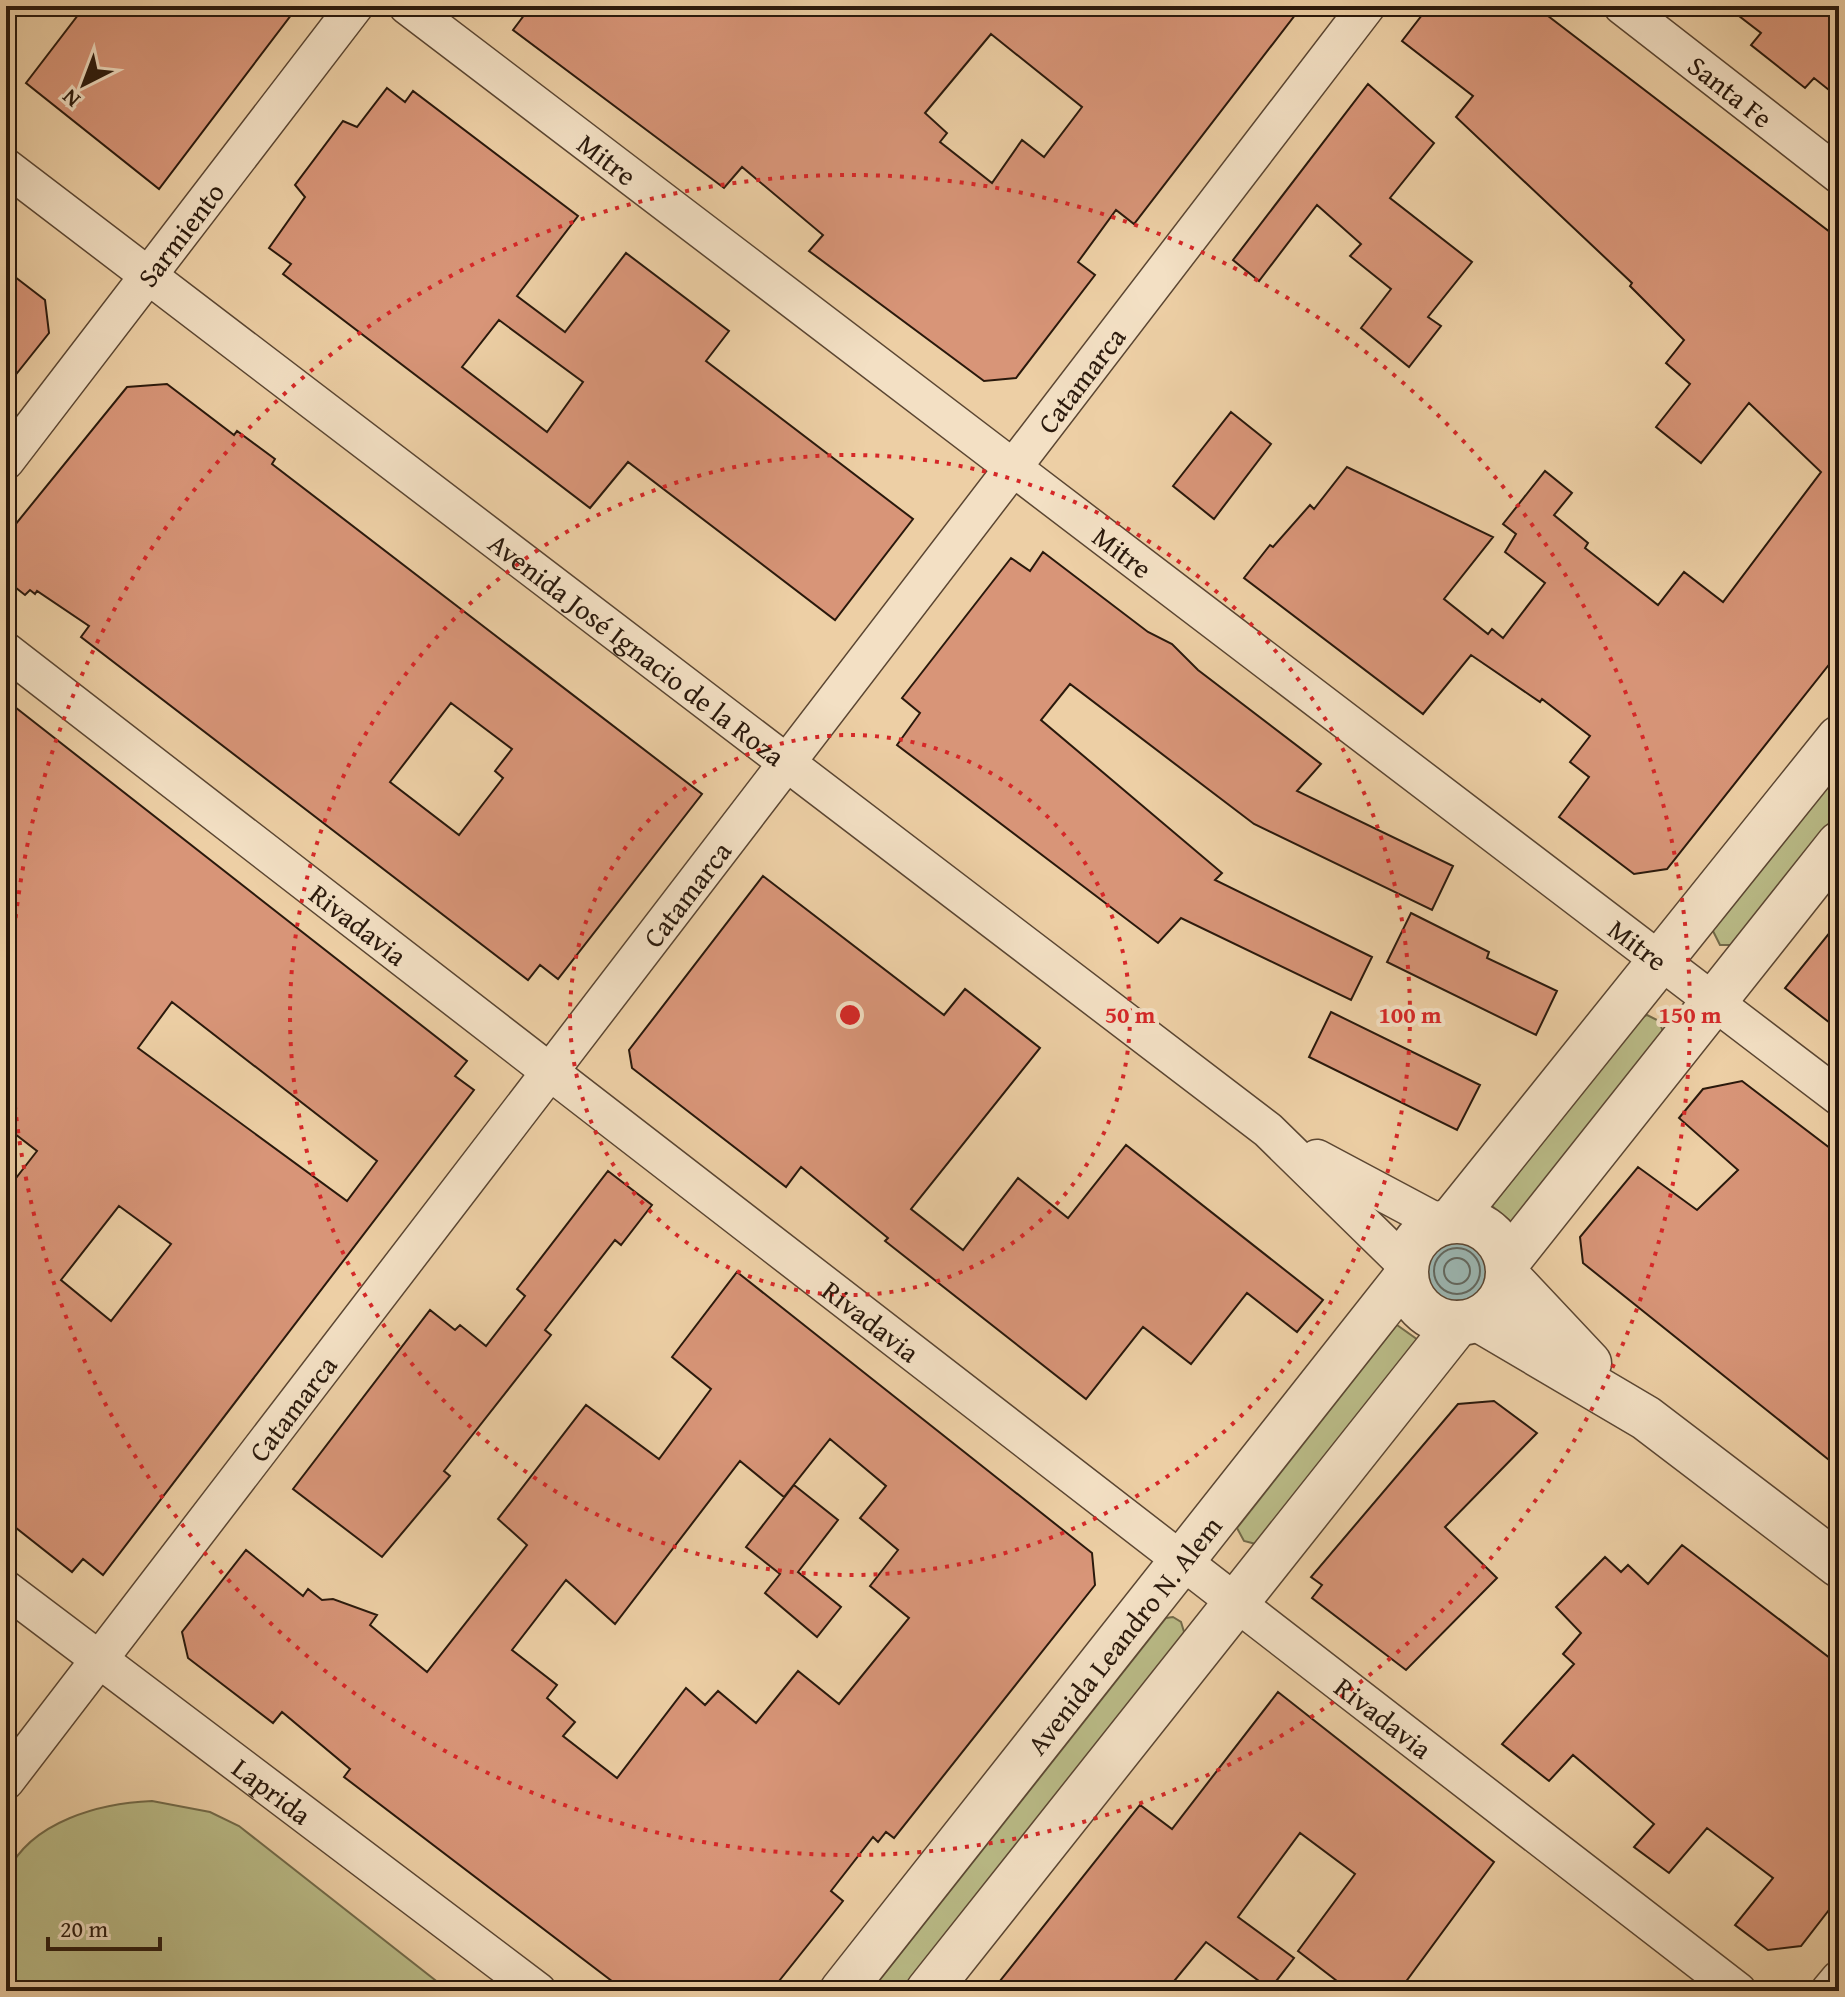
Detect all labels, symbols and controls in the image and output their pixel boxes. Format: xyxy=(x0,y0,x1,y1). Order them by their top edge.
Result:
north arrow xyxy=(44,44,124,124)
street label: Santa Fe xyxy=(1680,45,1782,137)
text: N xyxy=(54,82,87,116)
street label: Mitre xyxy=(569,123,646,195)
street label: Sarmiento xyxy=(127,173,234,295)
street label: Catamarca xyxy=(1026,317,1135,441)
street label: Mitre xyxy=(1085,515,1161,587)
street label: Avenida José Ignacio de la Roza xyxy=(480,522,795,776)
street label: Catamarca xyxy=(632,831,741,956)
street label: Rivadavia xyxy=(301,873,417,975)
street label: Mitre xyxy=(1600,908,1677,980)
text: 50 m xyxy=(1105,997,1156,1032)
text: 100 m xyxy=(1378,997,1442,1032)
text: 150 m xyxy=(1658,997,1722,1032)
centre of rings xyxy=(836,1001,864,1029)
street label: Rivadavia xyxy=(814,1270,929,1372)
street label: Catamarca xyxy=(238,1346,347,1470)
street label: Avenida Leandro N. Alem xyxy=(1016,1506,1231,1763)
street label: Rivadavia xyxy=(1326,1666,1442,1768)
street label: Laprida xyxy=(224,1747,321,1834)
scale bar xyxy=(48,1901,160,1951)
text: 20 m xyxy=(60,1911,108,1946)

